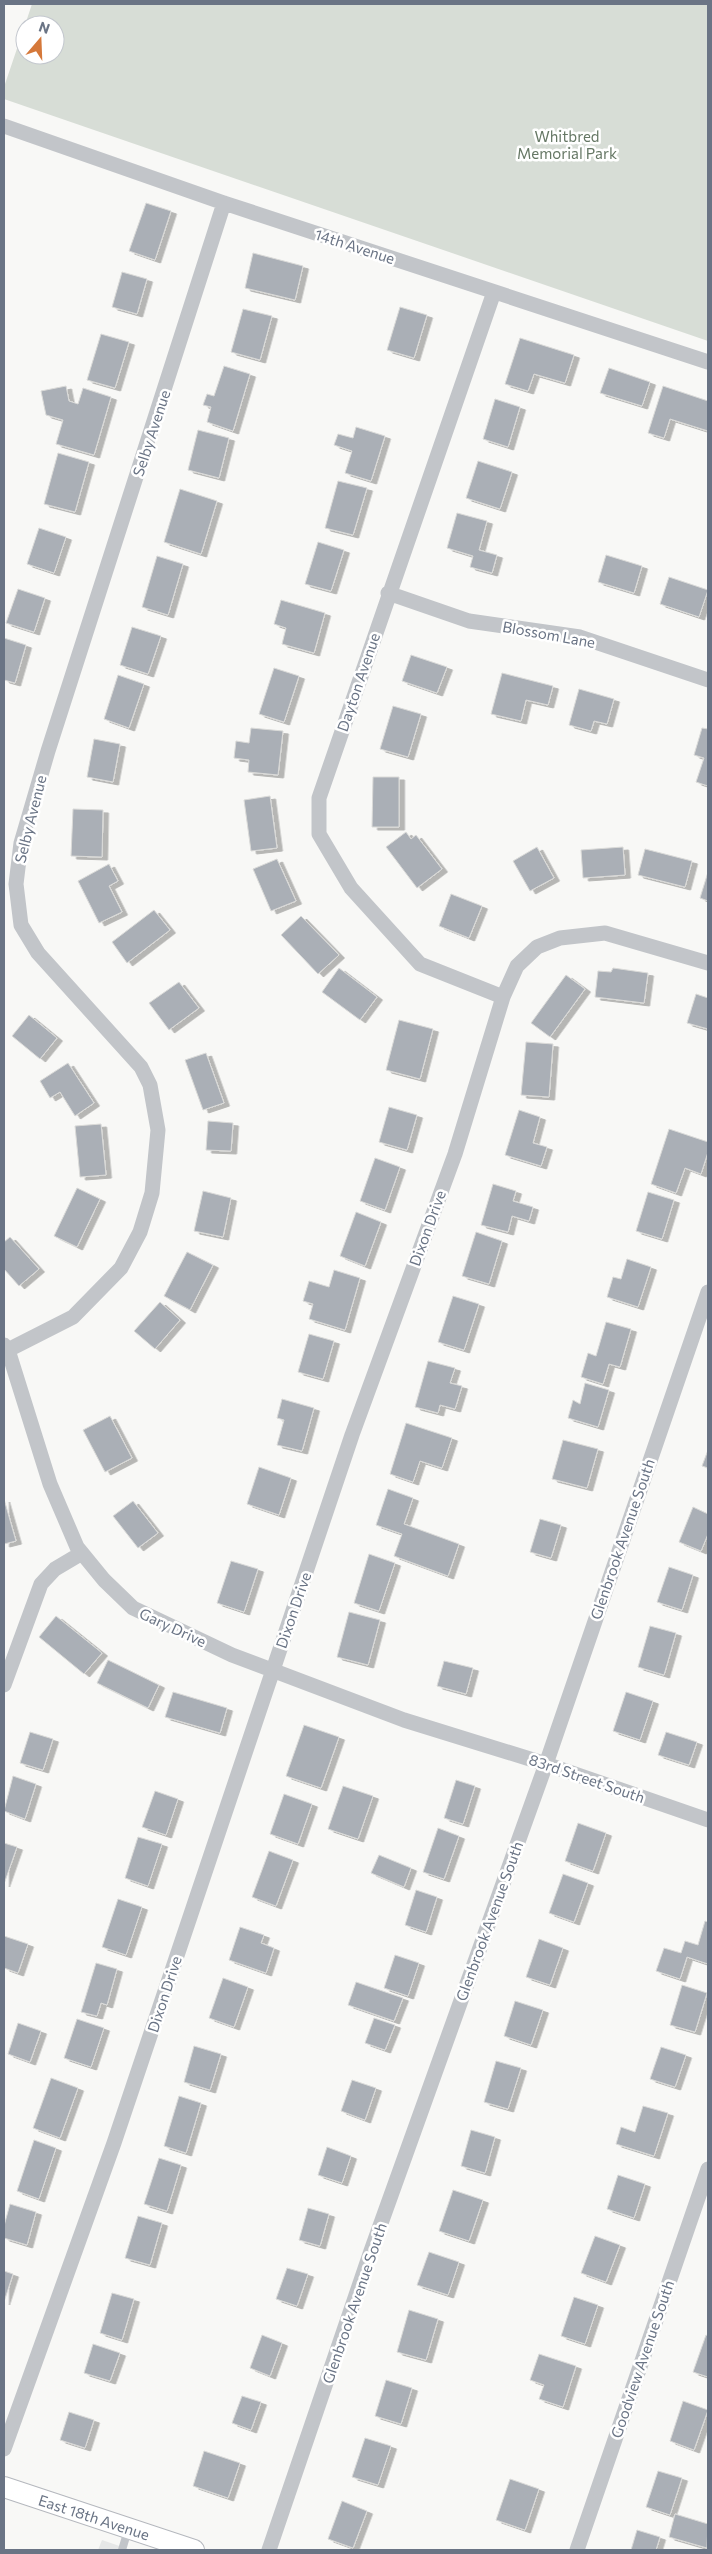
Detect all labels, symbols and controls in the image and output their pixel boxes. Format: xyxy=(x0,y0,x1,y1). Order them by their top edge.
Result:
north arrow xyxy=(15,15,65,65)
text: N xyxy=(37,17,52,37)
park label: Whitbred Memorial Park xyxy=(517,127,617,162)
street label: 14th Avenue xyxy=(313,225,397,267)
street label: Selby Avenue xyxy=(129,387,173,479)
street label: Blossom Lane xyxy=(501,617,597,651)
street label: Dayton Avenue xyxy=(333,630,383,734)
street label: Selby Avenue xyxy=(10,773,50,865)
street label: Dixon Drive xyxy=(405,1188,449,1268)
street label: Glenbrook Avenue South xyxy=(586,1456,658,1622)
street label: Dixon Drive xyxy=(272,1570,314,1650)
street label: Gary Drive xyxy=(137,1604,209,1650)
street label: 83rd Street South xyxy=(527,1750,647,1806)
street label: Glenbrook Avenue South xyxy=(452,1839,526,2003)
street label: Dixon Drive xyxy=(143,1953,185,2034)
street label: Glenbrook Avenue South xyxy=(318,2220,390,2386)
street label: Goodview Avenue South xyxy=(607,2278,677,2440)
street label: East 18th Avenue xyxy=(36,2491,152,2543)

